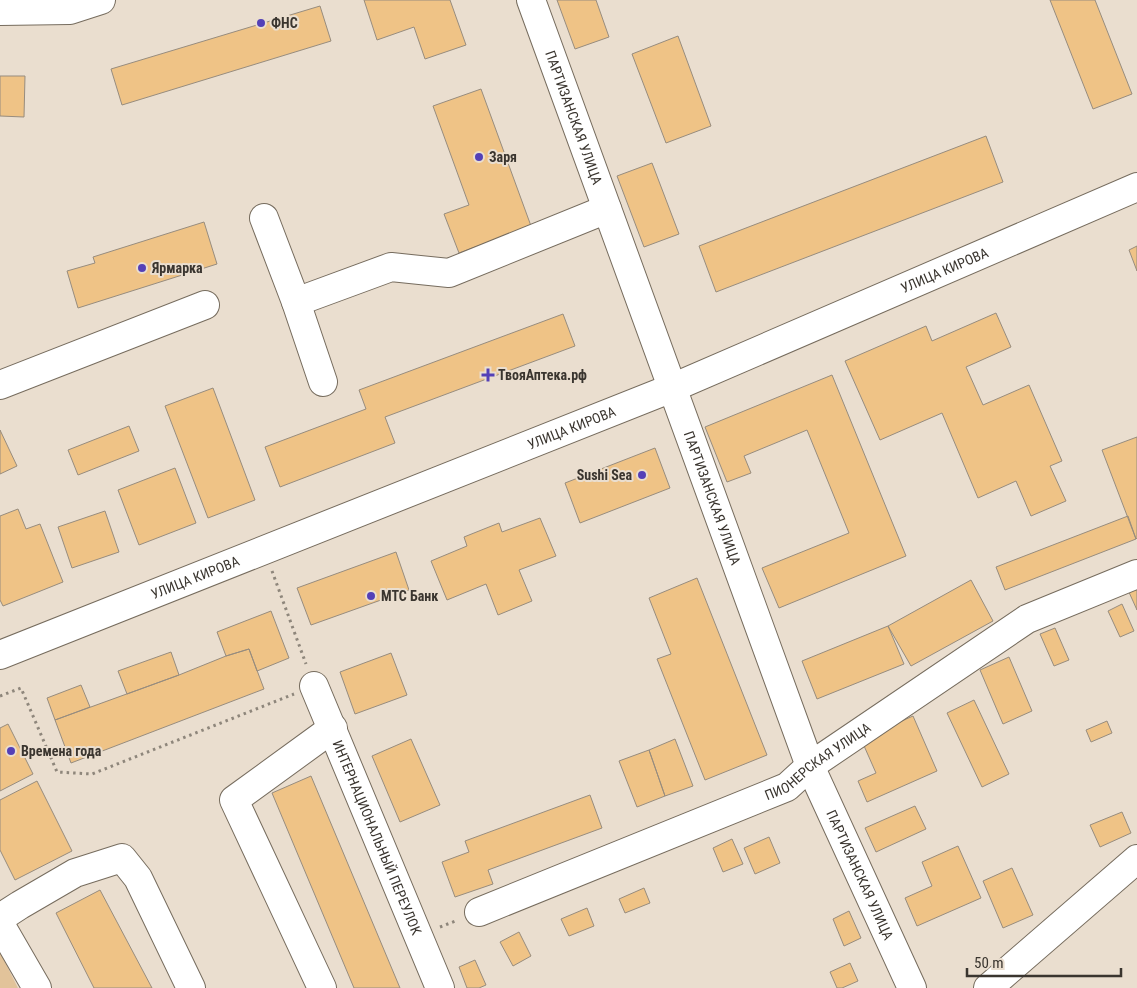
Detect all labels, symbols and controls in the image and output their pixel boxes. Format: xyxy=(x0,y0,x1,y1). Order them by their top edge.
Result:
place label: ФНС xyxy=(271,15,298,31)
marker: ФНС xyxy=(255,17,267,29)
street label: ПАРТИЗАНСКАЯ УЛИЦА xyxy=(542,48,605,187)
place label: Заря xyxy=(489,149,517,165)
marker: Заря xyxy=(473,151,485,163)
street label: УЛИЦА КИРОВА xyxy=(898,244,991,296)
place label: Ярмарка xyxy=(151,260,203,276)
marker: Ярмарка xyxy=(136,262,148,274)
place label: ТвояАптека.рф xyxy=(498,367,587,383)
marker: ТвояАптека.рф xyxy=(482,369,494,381)
street label: УЛИЦА КИРОВА xyxy=(525,403,618,453)
street label: ПАРТИЗАНСКАЯ УЛИЦА xyxy=(681,429,744,567)
place label: Sushi Sea xyxy=(577,467,632,483)
marker: Sushi Sea xyxy=(636,469,648,481)
street label: УЛИЦА КИРОВА xyxy=(149,553,242,602)
place label: МТС Банк xyxy=(381,588,438,604)
marker: МТС Банк xyxy=(365,590,377,602)
street label: ПИОНЕРСКАЯ УЛИЦА xyxy=(762,719,874,803)
street label: ИНТЕРНАЦИОНАЛЬНЫЙ ПЕРЕУЛОК xyxy=(329,738,425,937)
place label: Времена года xyxy=(21,743,102,759)
marker: Времена года xyxy=(5,745,17,757)
street label: ПАРТИЗАНСКАЯ УЛИЦА xyxy=(823,807,897,942)
scale bar xyxy=(967,946,1121,978)
text: 50 m xyxy=(974,954,1004,972)

